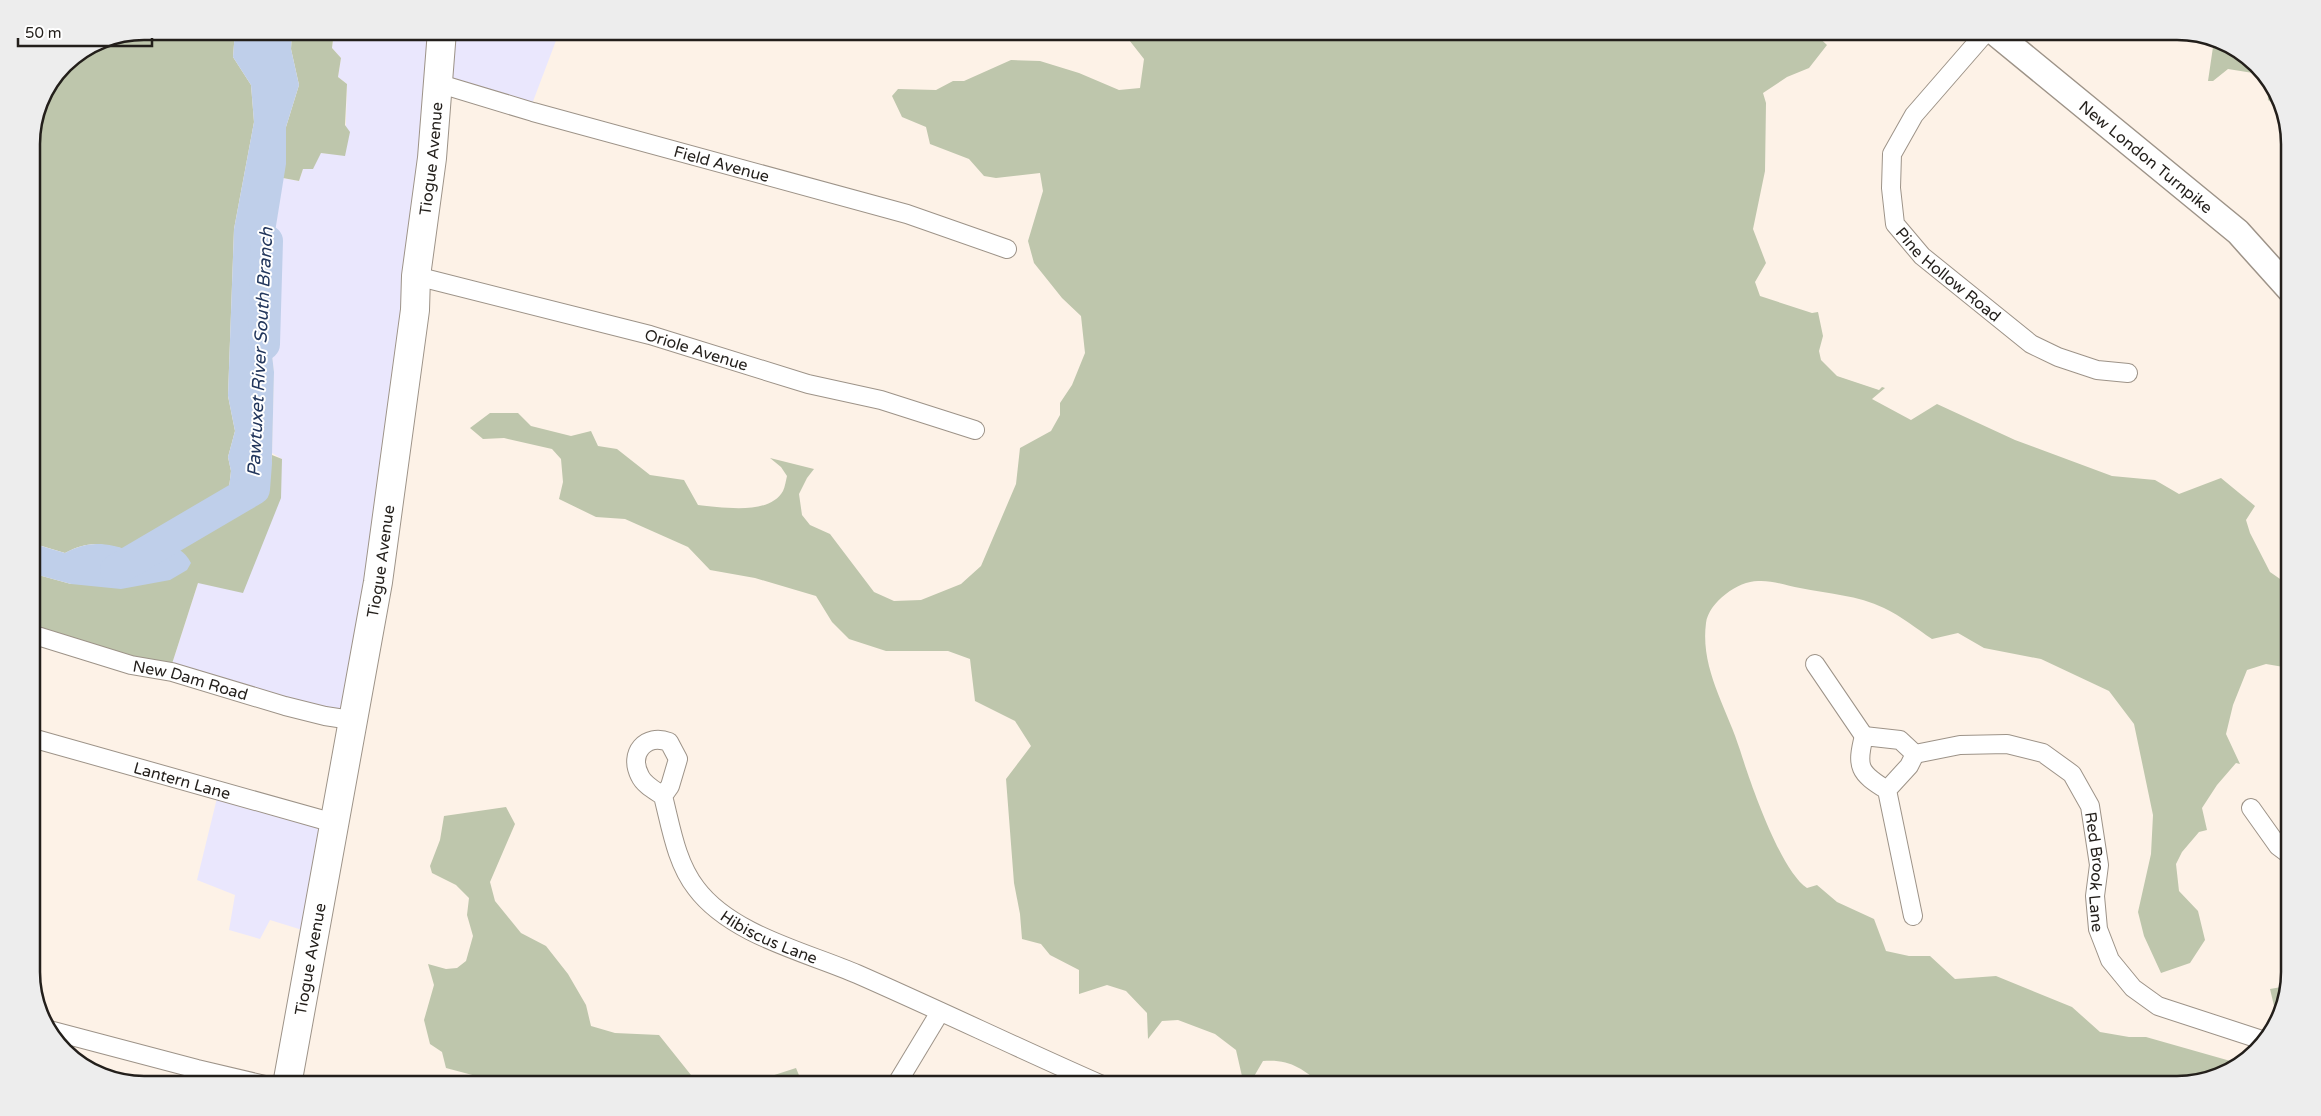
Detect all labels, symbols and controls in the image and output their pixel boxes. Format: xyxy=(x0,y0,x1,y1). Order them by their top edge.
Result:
scale bar xyxy=(18,15,151,47)
text: 50 m xyxy=(25,24,62,42)
street label: New London Turnpike xyxy=(2075,97,2216,218)
street label: Tiogue Avenue xyxy=(415,101,447,217)
street label: Field Avenue xyxy=(672,142,772,187)
street label: Pine Hollow Road xyxy=(1891,223,2005,327)
water label: Pawtuxet River South Branch xyxy=(242,226,278,477)
street label: Oriole Avenue xyxy=(642,325,750,376)
street label: Tiogue Avenue xyxy=(363,504,399,619)
street label: New Dam Road xyxy=(131,656,250,705)
street label: Lantern Lane xyxy=(131,758,233,804)
street label: Red Brook Lane xyxy=(2080,811,2108,933)
street label: Tiogue Avenue xyxy=(291,901,331,1017)
street label: Hibiscus Lane xyxy=(716,906,820,969)

